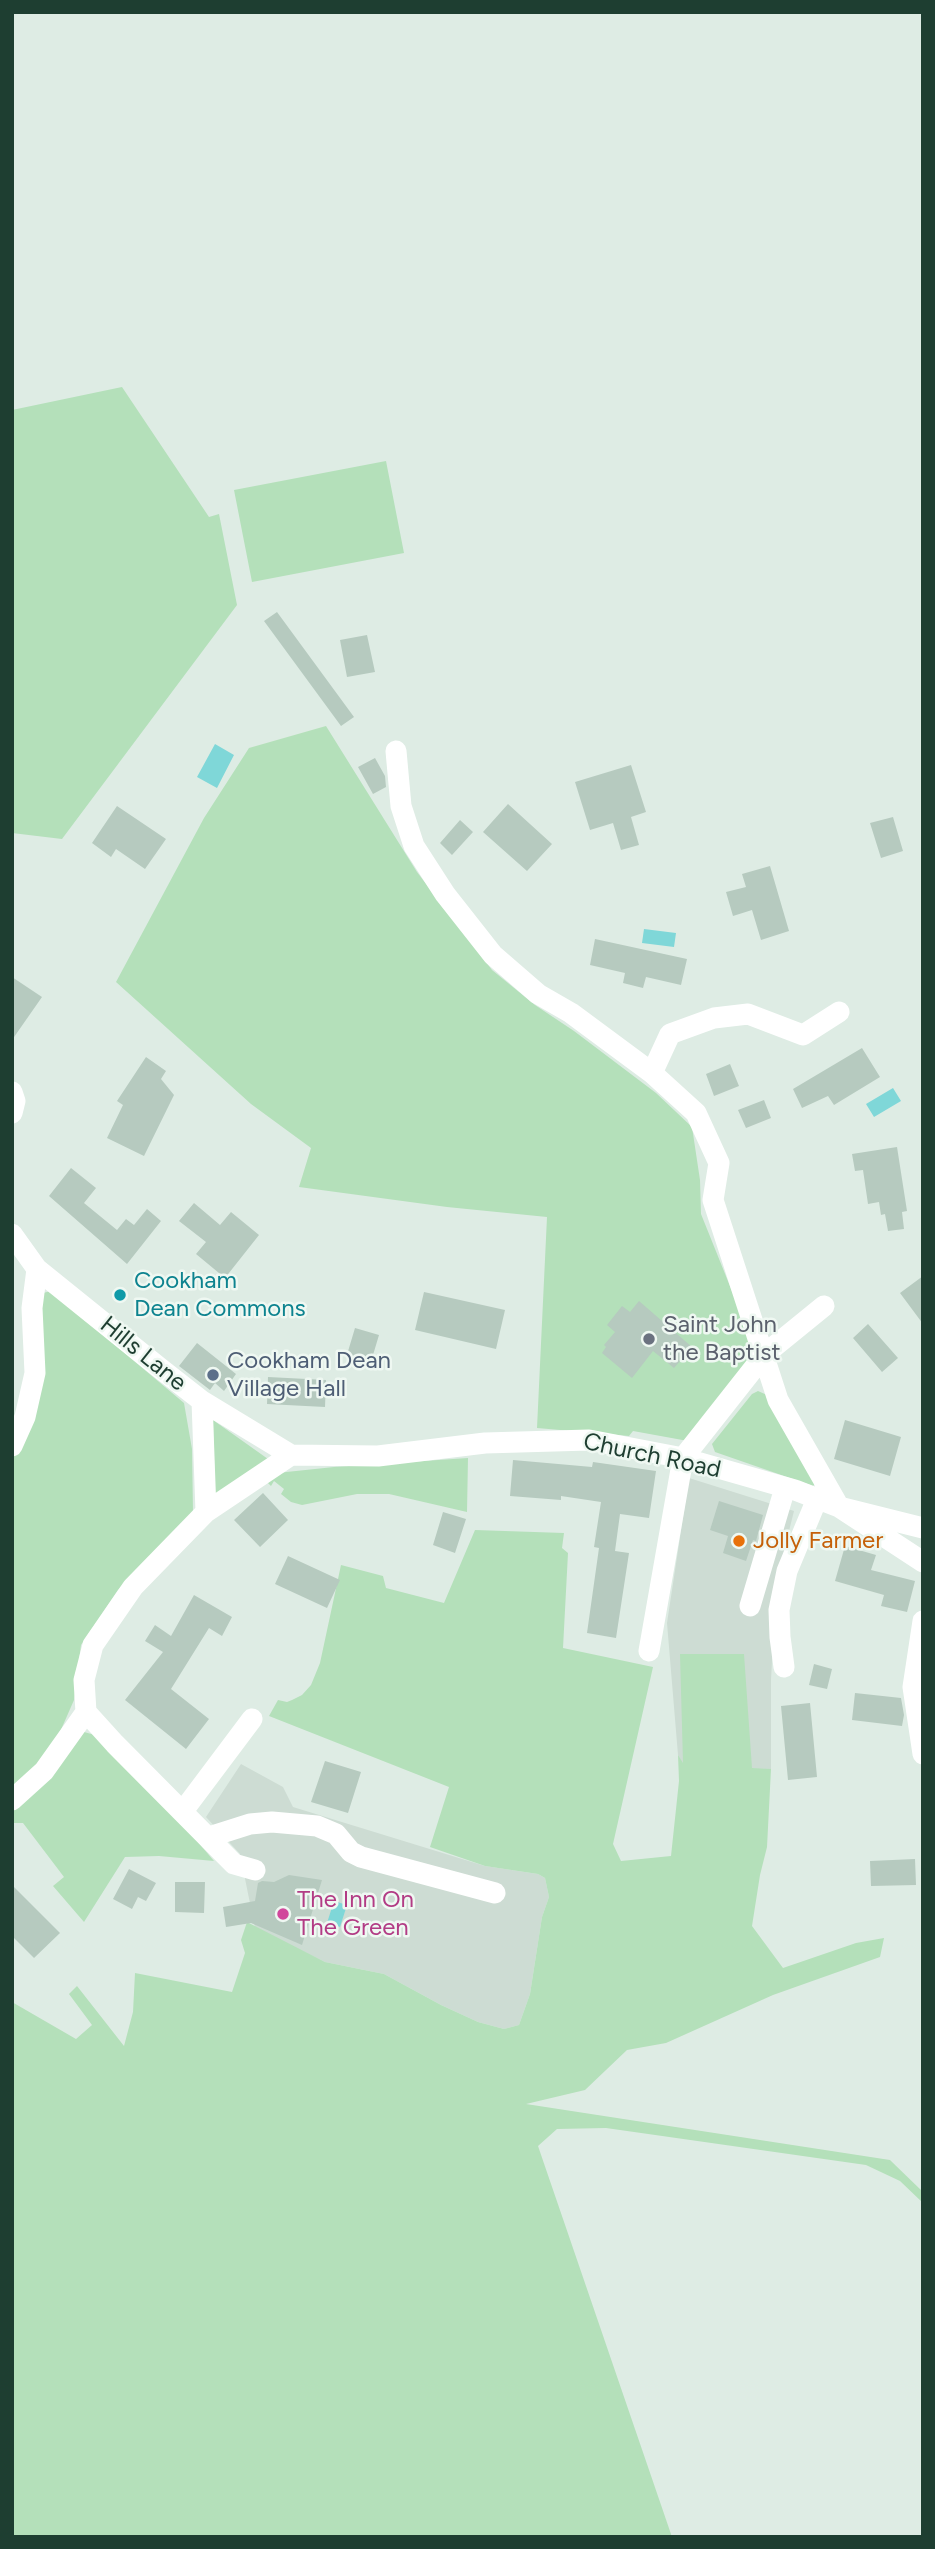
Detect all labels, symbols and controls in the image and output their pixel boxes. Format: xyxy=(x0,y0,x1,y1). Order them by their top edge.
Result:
place label: Cookham Dean Commons xyxy=(134,1267,306,1323)
marker: Cookham Dean Commons xyxy=(112,1287,128,1303)
street label: Hills Lane xyxy=(94,1311,192,1397)
place label: Saint John the Baptist xyxy=(663,1311,780,1367)
marker: Saint John the Baptist xyxy=(641,1331,657,1347)
place label: Cookham Dean Village Hall xyxy=(227,1347,391,1403)
marker: Cookham Dean Village Hall xyxy=(205,1367,221,1383)
street label: Church Road xyxy=(581,1427,723,1485)
place label: Jolly Farmer xyxy=(753,1527,883,1555)
marker: Jolly Farmer xyxy=(731,1533,747,1549)
place label: The Inn On The Green xyxy=(297,1886,414,1942)
marker: The Inn On The Green xyxy=(275,1906,291,1922)

